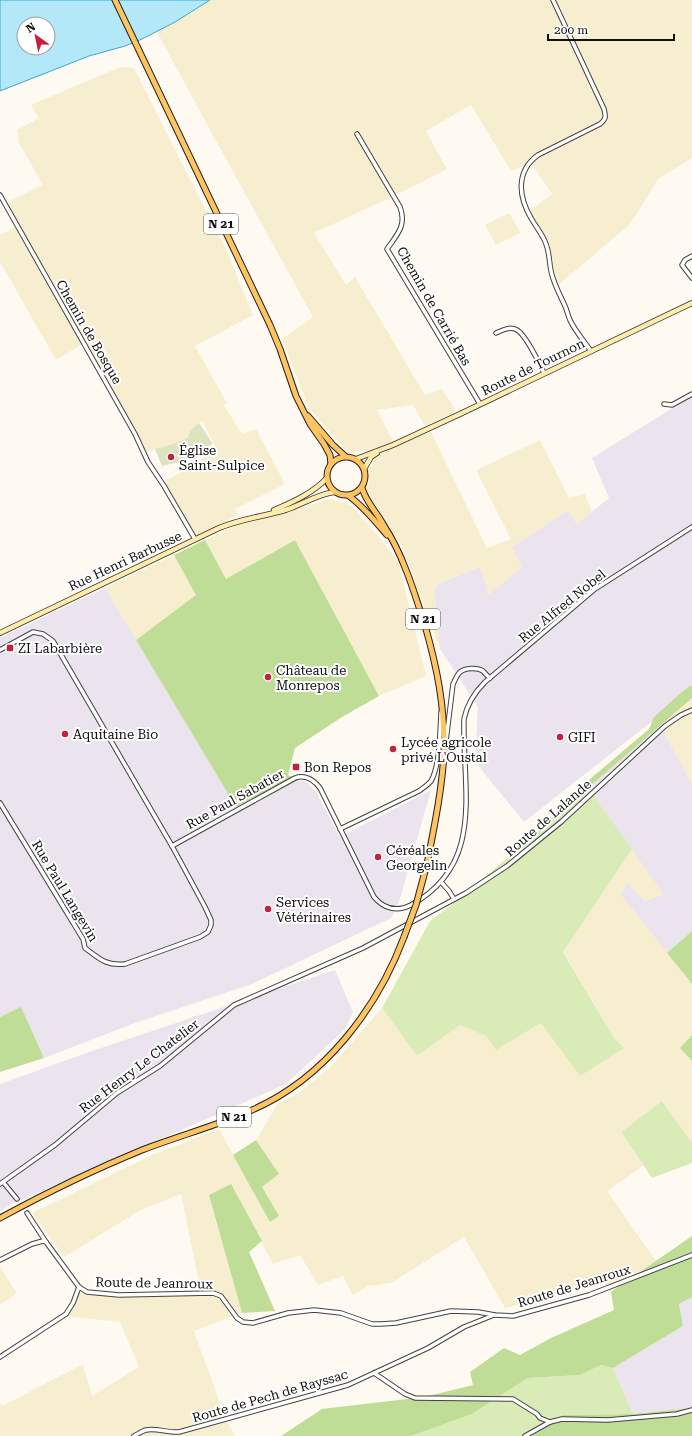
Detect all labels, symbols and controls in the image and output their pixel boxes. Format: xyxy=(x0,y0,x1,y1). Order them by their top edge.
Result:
north arrow xyxy=(16,16,56,56)
scale bar xyxy=(548,16,674,42)
text: N xyxy=(24,20,38,36)
text: 200 m xyxy=(554,23,588,37)
road number: N 21 xyxy=(204,214,238,234)
street label: Chemin de Carrié Bas xyxy=(394,244,474,368)
street label: Chemin de Bosque xyxy=(53,277,125,387)
street label: Route de Tournon xyxy=(479,335,588,398)
place label: Église Saint-Sulpice xyxy=(179,442,265,473)
marker: Église Saint-Sulpice xyxy=(166,452,176,462)
street label: Rue Henri Barbusse xyxy=(66,528,184,594)
street label: Rue Alfred Nobel xyxy=(516,566,608,646)
road number: N 21 xyxy=(406,609,440,629)
place label: ZI Labarbière xyxy=(18,641,102,656)
marker: ZI Labarbière xyxy=(5,643,15,653)
place label: Château de Monrepos xyxy=(276,663,346,693)
marker: Château de Monrepos xyxy=(263,672,273,682)
place label: Aquitaine Bio xyxy=(73,727,158,742)
marker: Aquitaine Bio xyxy=(60,729,70,739)
place label: GIFI xyxy=(568,730,596,745)
marker: GIFI xyxy=(555,732,565,742)
place label: Lycée agricole privé L'Oustal xyxy=(401,735,492,765)
marker: Lycée agricole privé L'Oustal xyxy=(388,744,398,754)
place label: Bon Repos xyxy=(304,760,371,775)
marker: Bon Repos xyxy=(291,762,301,772)
street label: Rue Paul Sabatier xyxy=(183,766,287,832)
street label: Route de Lalande xyxy=(502,777,594,859)
street label: Rue Paul Langevin xyxy=(29,838,101,945)
place label: Céréales Georgelin xyxy=(386,843,448,873)
marker: Céréales Georgelin xyxy=(373,852,383,862)
place label: Services Vétérinaires xyxy=(276,895,351,925)
marker: Services Vétérinaires xyxy=(263,904,273,914)
street label: Rue Henry Le Chatelier xyxy=(76,1016,202,1116)
road number: N 21 xyxy=(217,1107,251,1127)
street label: Route de Jeanroux xyxy=(516,1262,633,1310)
street label: Route de Jeanroux xyxy=(95,1274,213,1292)
street label: Route de Pech de Rayssac xyxy=(190,1367,350,1425)

